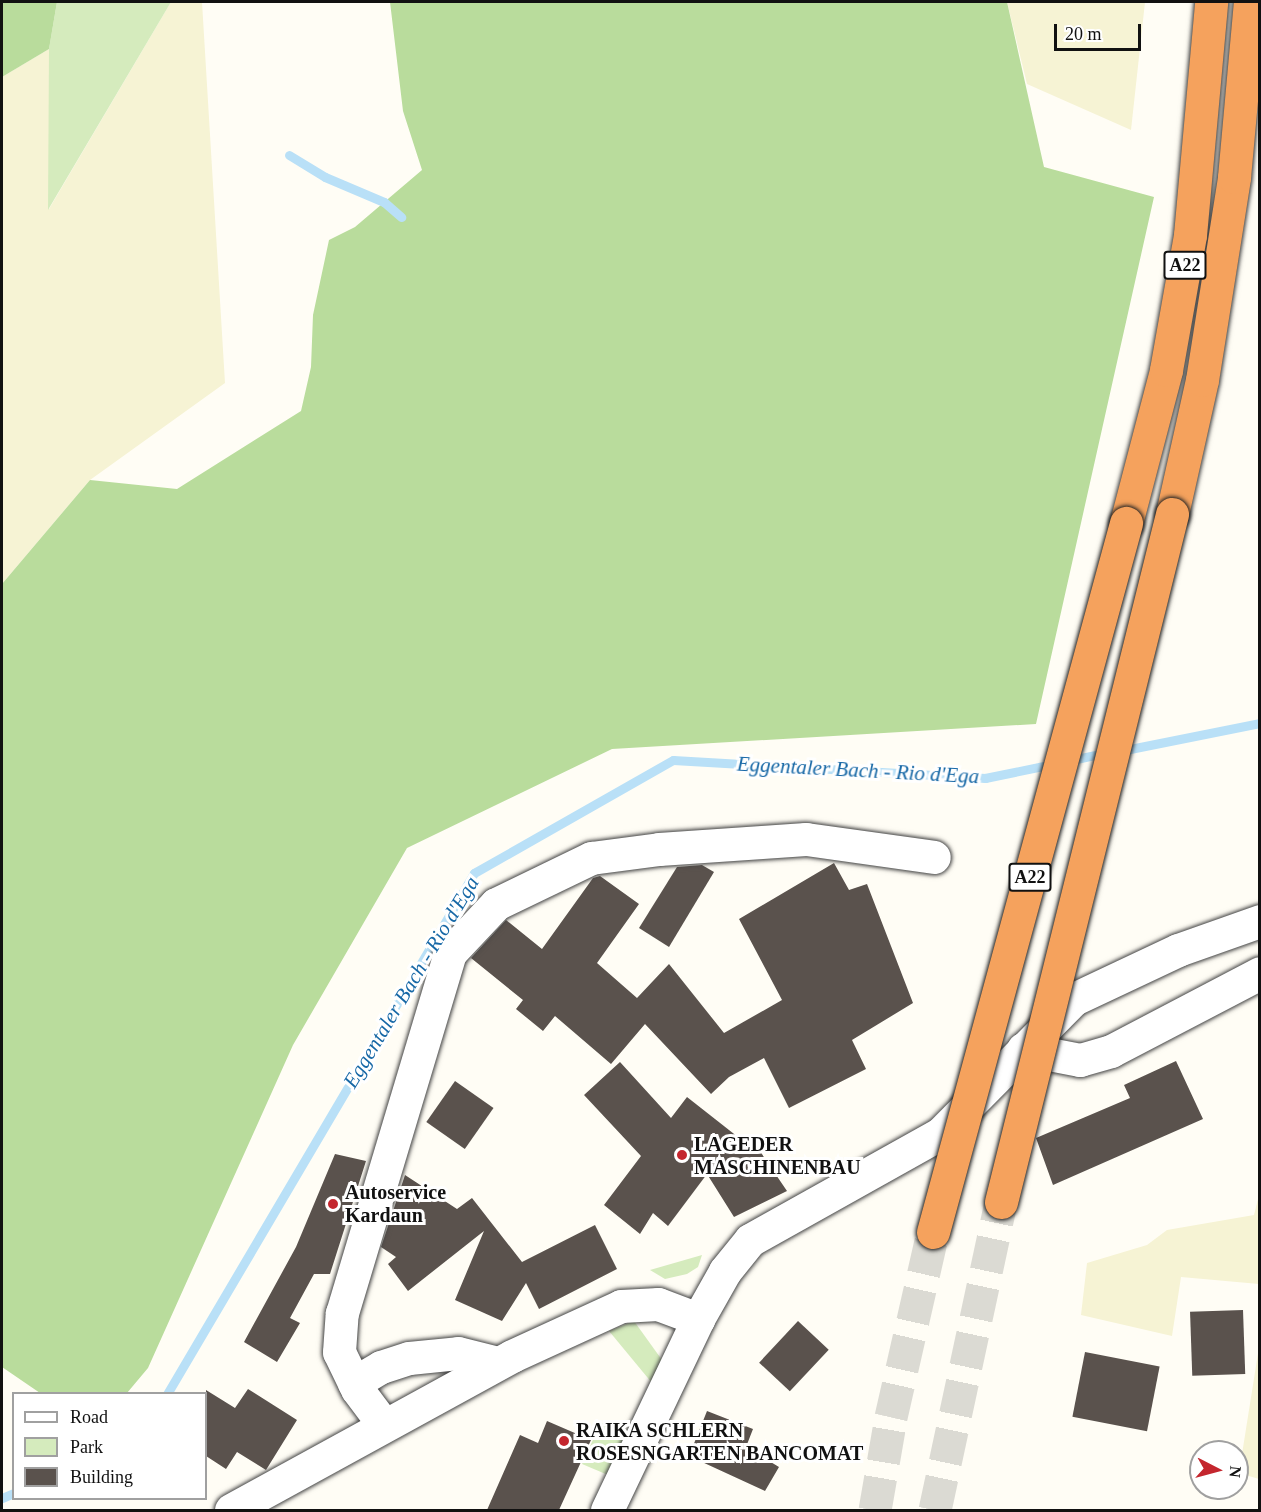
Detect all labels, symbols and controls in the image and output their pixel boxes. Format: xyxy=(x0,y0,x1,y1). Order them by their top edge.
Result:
scale bar xyxy=(1057,12,1144,50)
text: 20 m xyxy=(1065,24,1102,44)
road number: A22 xyxy=(1162,250,1208,280)
water label: Eggentaler Bach - Rio d'Ega xyxy=(736,751,980,789)
road number: A22 xyxy=(1008,862,1052,892)
water label: Eggentaler Bach - Rio d'Ega xyxy=(338,872,484,1092)
place label: LAGEDER MASCHINENBAU xyxy=(694,1132,861,1179)
marker: LAGEDER MASCHINENBAU xyxy=(675,1148,689,1162)
place label: Autoservice Kardaun xyxy=(345,1180,446,1227)
marker: Autoservice Kardaun xyxy=(326,1197,340,1211)
legend xyxy=(12,1392,207,1500)
text: Road xyxy=(70,1407,108,1427)
place label: RAIKA SCHLERN ROSESNGARTEN BANCOMAT xyxy=(576,1418,863,1465)
marker: RAIKA SCHLERN ROSESNGARTEN BANCOMAT xyxy=(557,1434,571,1448)
text: Park xyxy=(70,1437,103,1457)
north arrow xyxy=(1189,1440,1249,1500)
text: N xyxy=(1226,1465,1244,1478)
text: Building xyxy=(70,1467,133,1487)

